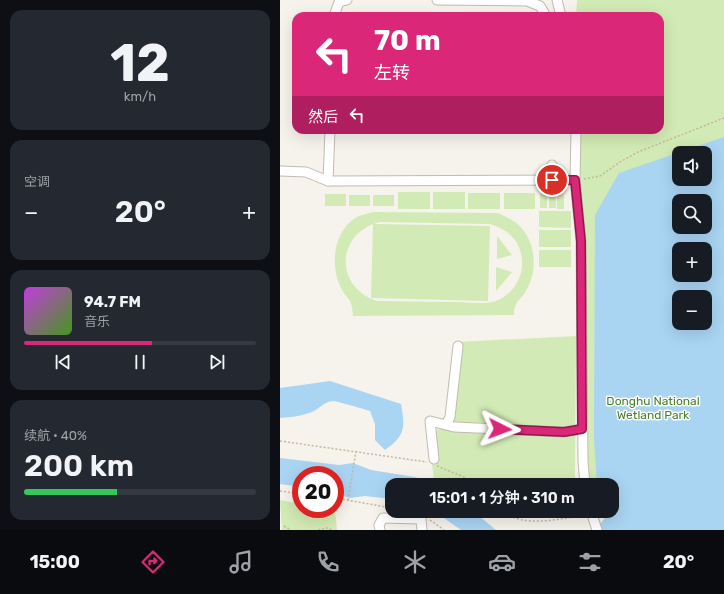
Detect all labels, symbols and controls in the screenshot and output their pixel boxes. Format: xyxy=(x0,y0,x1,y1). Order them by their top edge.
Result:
text: 70 m xyxy=(374,24,441,57)
icon: left xyxy=(308,28,360,80)
text: 12 xyxy=(110,32,170,94)
text: 左转 xyxy=(374,62,410,84)
text: km/h xyxy=(124,89,156,104)
icon: left xyxy=(346,104,368,126)
text: 然后 xyxy=(308,108,338,126)
map controls xyxy=(672,146,712,330)
button: sound xyxy=(672,146,712,186)
pin xyxy=(535,163,569,197)
icon: arrive xyxy=(541,169,563,191)
text: 空调 xyxy=(24,174,50,189)
text: 20° xyxy=(115,194,166,230)
button: search xyxy=(672,194,712,234)
text: − xyxy=(24,199,38,226)
text: + xyxy=(242,199,256,226)
button: + xyxy=(672,242,712,282)
button: − xyxy=(672,290,712,330)
text: 94.7 FM xyxy=(84,293,141,311)
text: 音乐 xyxy=(84,314,110,329)
icon: previous xyxy=(52,351,74,373)
icon: pause xyxy=(129,351,151,373)
icon: next xyxy=(206,351,228,373)
park label: Donghu National Wetland Park xyxy=(606,394,700,422)
position arrow xyxy=(479,408,521,450)
text: 续航 · 40% xyxy=(24,428,87,443)
text: 200 km xyxy=(24,448,134,484)
speed limit sign: 20 xyxy=(292,466,344,518)
text: 15:01 · 1 分钟 · 310 m xyxy=(429,489,575,507)
icon: directions xyxy=(139,548,167,576)
icon: music xyxy=(227,548,255,576)
icon: phone xyxy=(314,548,342,576)
icon: climate xyxy=(401,548,429,576)
icon: car xyxy=(488,548,516,576)
icon: filters xyxy=(576,548,604,576)
text: 15:00 xyxy=(30,551,80,573)
text: 20° xyxy=(663,551,694,573)

